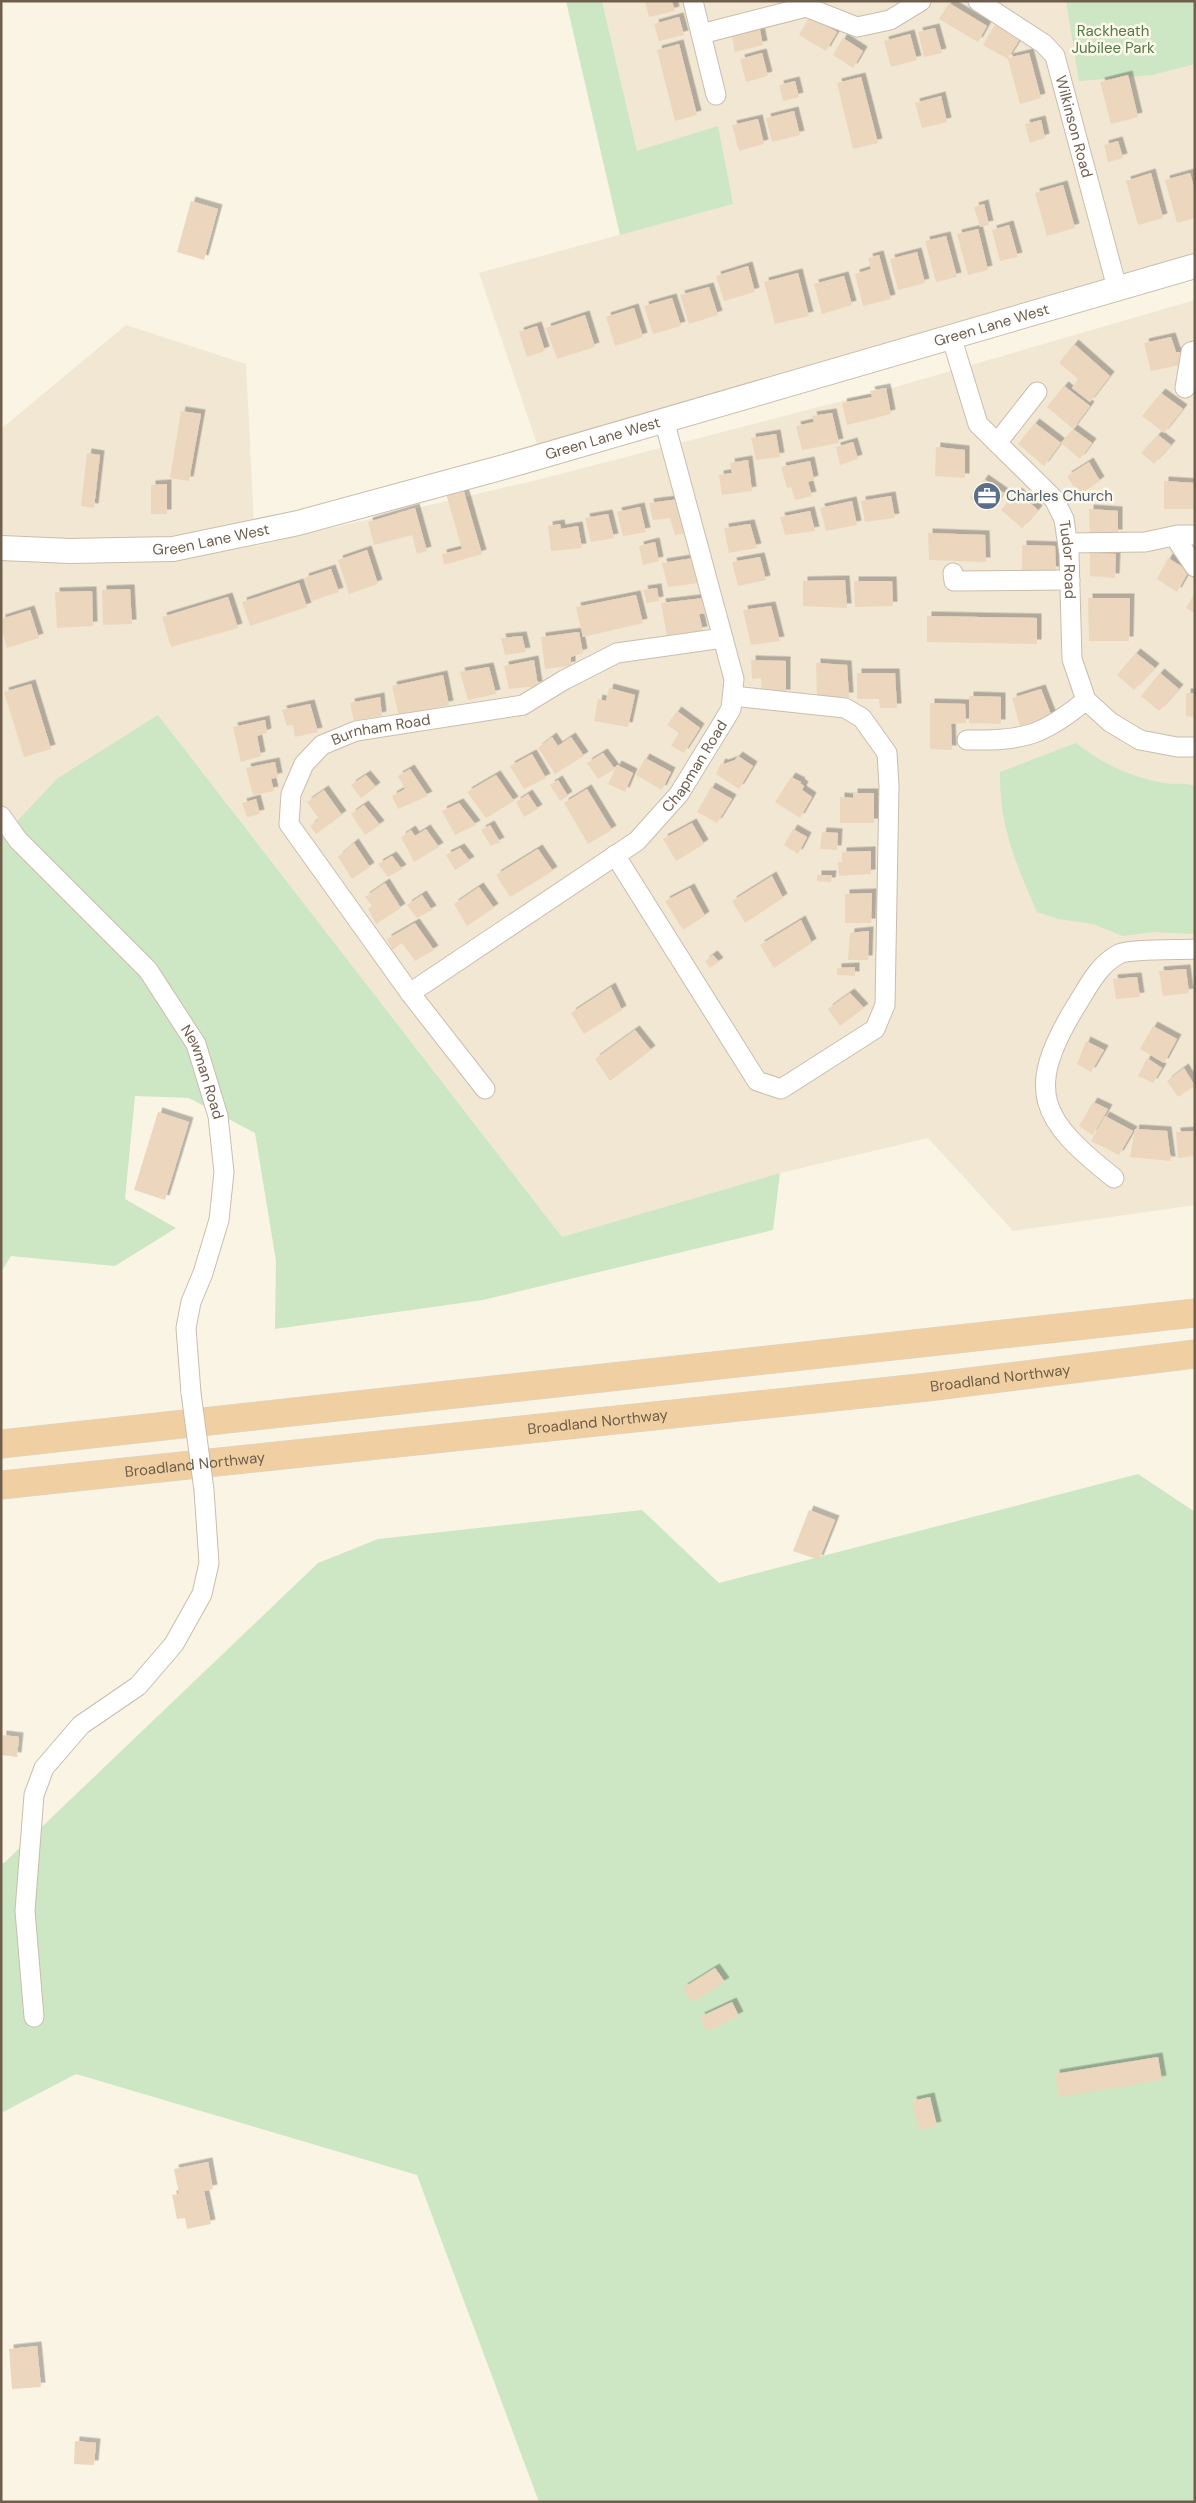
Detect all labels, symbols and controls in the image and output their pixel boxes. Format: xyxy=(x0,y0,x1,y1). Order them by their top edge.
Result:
park label: Rackheath Jubilee Park xyxy=(1071,21,1155,58)
street label: Wilkinson Road xyxy=(1051,73,1097,180)
street label: Green Lane West xyxy=(932,299,1052,351)
street label: Green Lane West xyxy=(543,412,663,465)
office icon: Charles Church xyxy=(972,481,1002,511)
place label: Charles Church xyxy=(1006,486,1113,506)
street label: Green Lane West xyxy=(152,519,271,560)
street label: Tudor Road xyxy=(1054,519,1080,599)
street label: Burnham Road xyxy=(328,710,432,750)
street label: Chapman Road xyxy=(657,716,732,817)
street label: Newman Road xyxy=(176,1021,228,1122)
street label: Broadland Northway xyxy=(929,1359,1072,1397)
street label: Broadland Northway xyxy=(526,1404,670,1439)
street label: Broadland Northway xyxy=(124,1447,267,1482)

